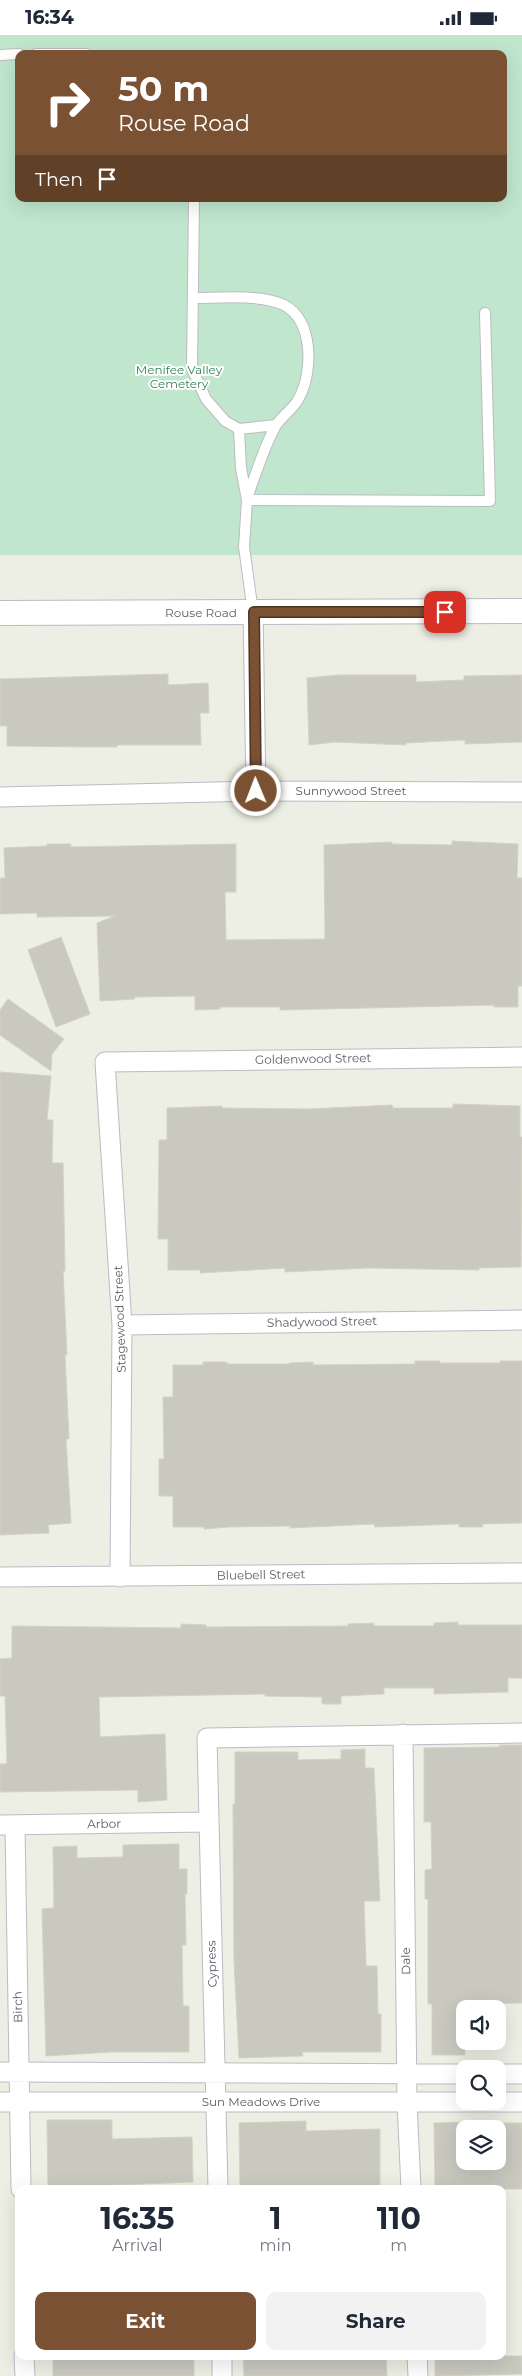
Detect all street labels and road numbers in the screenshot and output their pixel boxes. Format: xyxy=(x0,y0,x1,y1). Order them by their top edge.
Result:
street label: Rouse Road xyxy=(165,605,237,620)
street label: Sunnywood Street xyxy=(296,783,407,798)
street label: Goldenwood Street xyxy=(255,1050,371,1067)
street label: Stagewood Street xyxy=(110,1265,129,1373)
street label: Shadywood Street xyxy=(267,1313,377,1330)
street label: Bluebell Street xyxy=(216,1566,306,1583)
street label: Arbor xyxy=(87,1816,121,1831)
street label: Cypress xyxy=(203,1940,220,1988)
street label: Dale xyxy=(398,1947,413,1975)
street label: Birch xyxy=(10,1991,25,2023)
street label: Sun Meadows Drive xyxy=(202,2094,320,2109)

